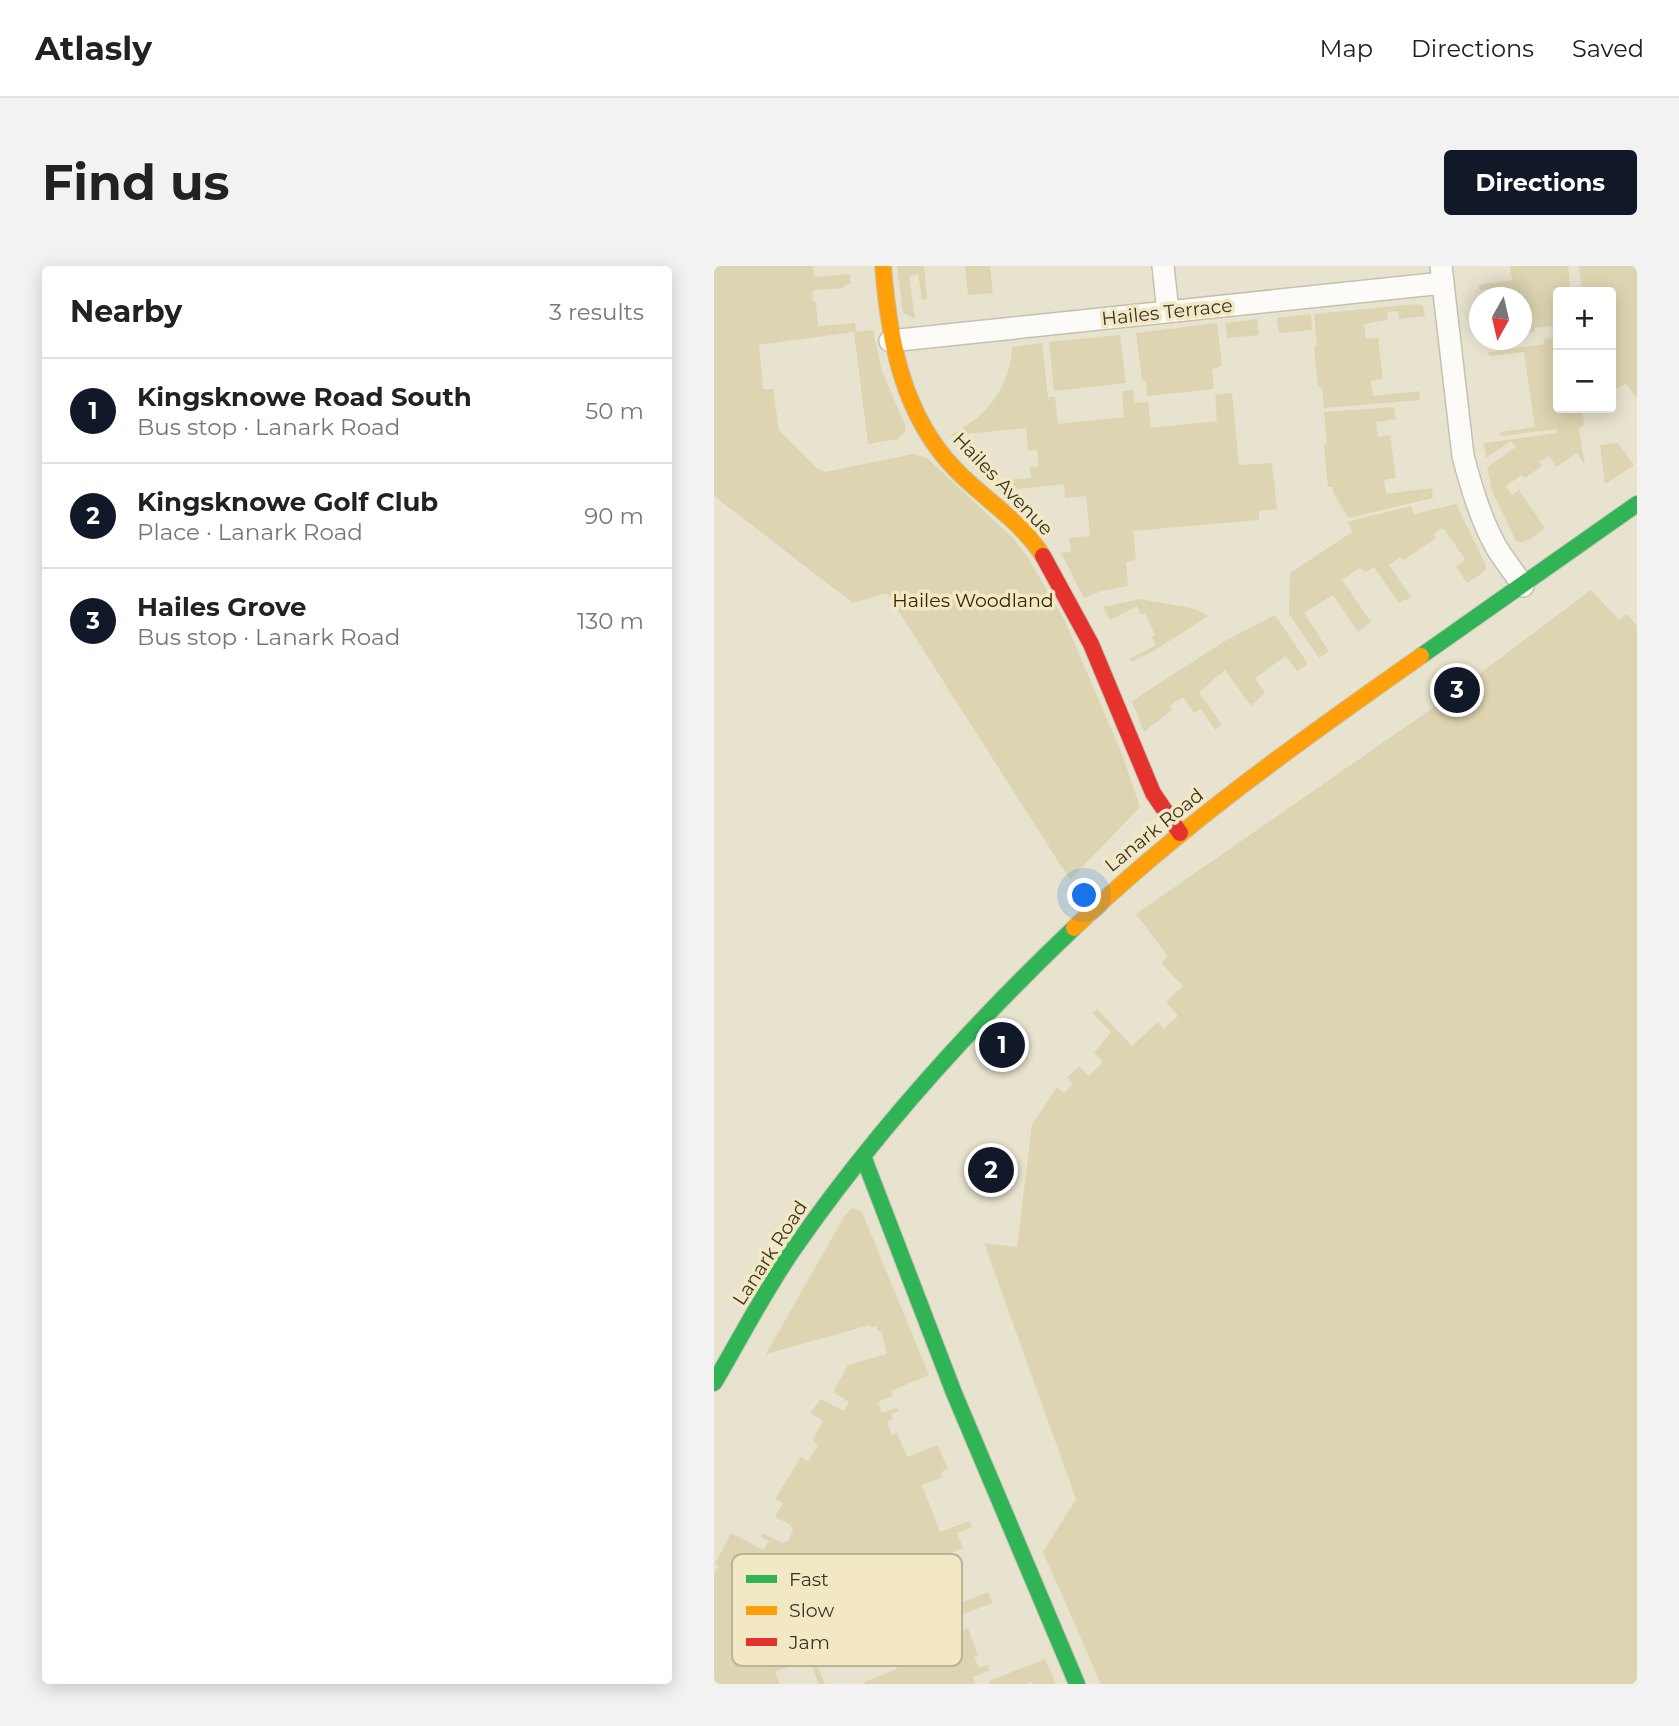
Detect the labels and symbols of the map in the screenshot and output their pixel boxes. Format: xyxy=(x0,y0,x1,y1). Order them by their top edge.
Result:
north arrow xyxy=(1469,287,1532,350)
street label: Hailes Terrace xyxy=(1100,294,1234,330)
street label: Hailes Avenue xyxy=(948,428,1058,540)
park label: Hailes Woodland xyxy=(892,589,1054,612)
pin: 3 xyxy=(1434,664,1480,716)
street label: Lanark Road xyxy=(1100,783,1208,877)
your location xyxy=(1067,878,1101,912)
pin: 1 xyxy=(979,1019,1025,1071)
pin: 2 xyxy=(968,1144,1014,1196)
street label: Lanark Road xyxy=(728,1196,812,1310)
legend xyxy=(732,1554,962,1666)
text: Fast xyxy=(789,1568,829,1591)
text: Slow xyxy=(789,1599,834,1622)
text: Jam xyxy=(788,1631,830,1654)

